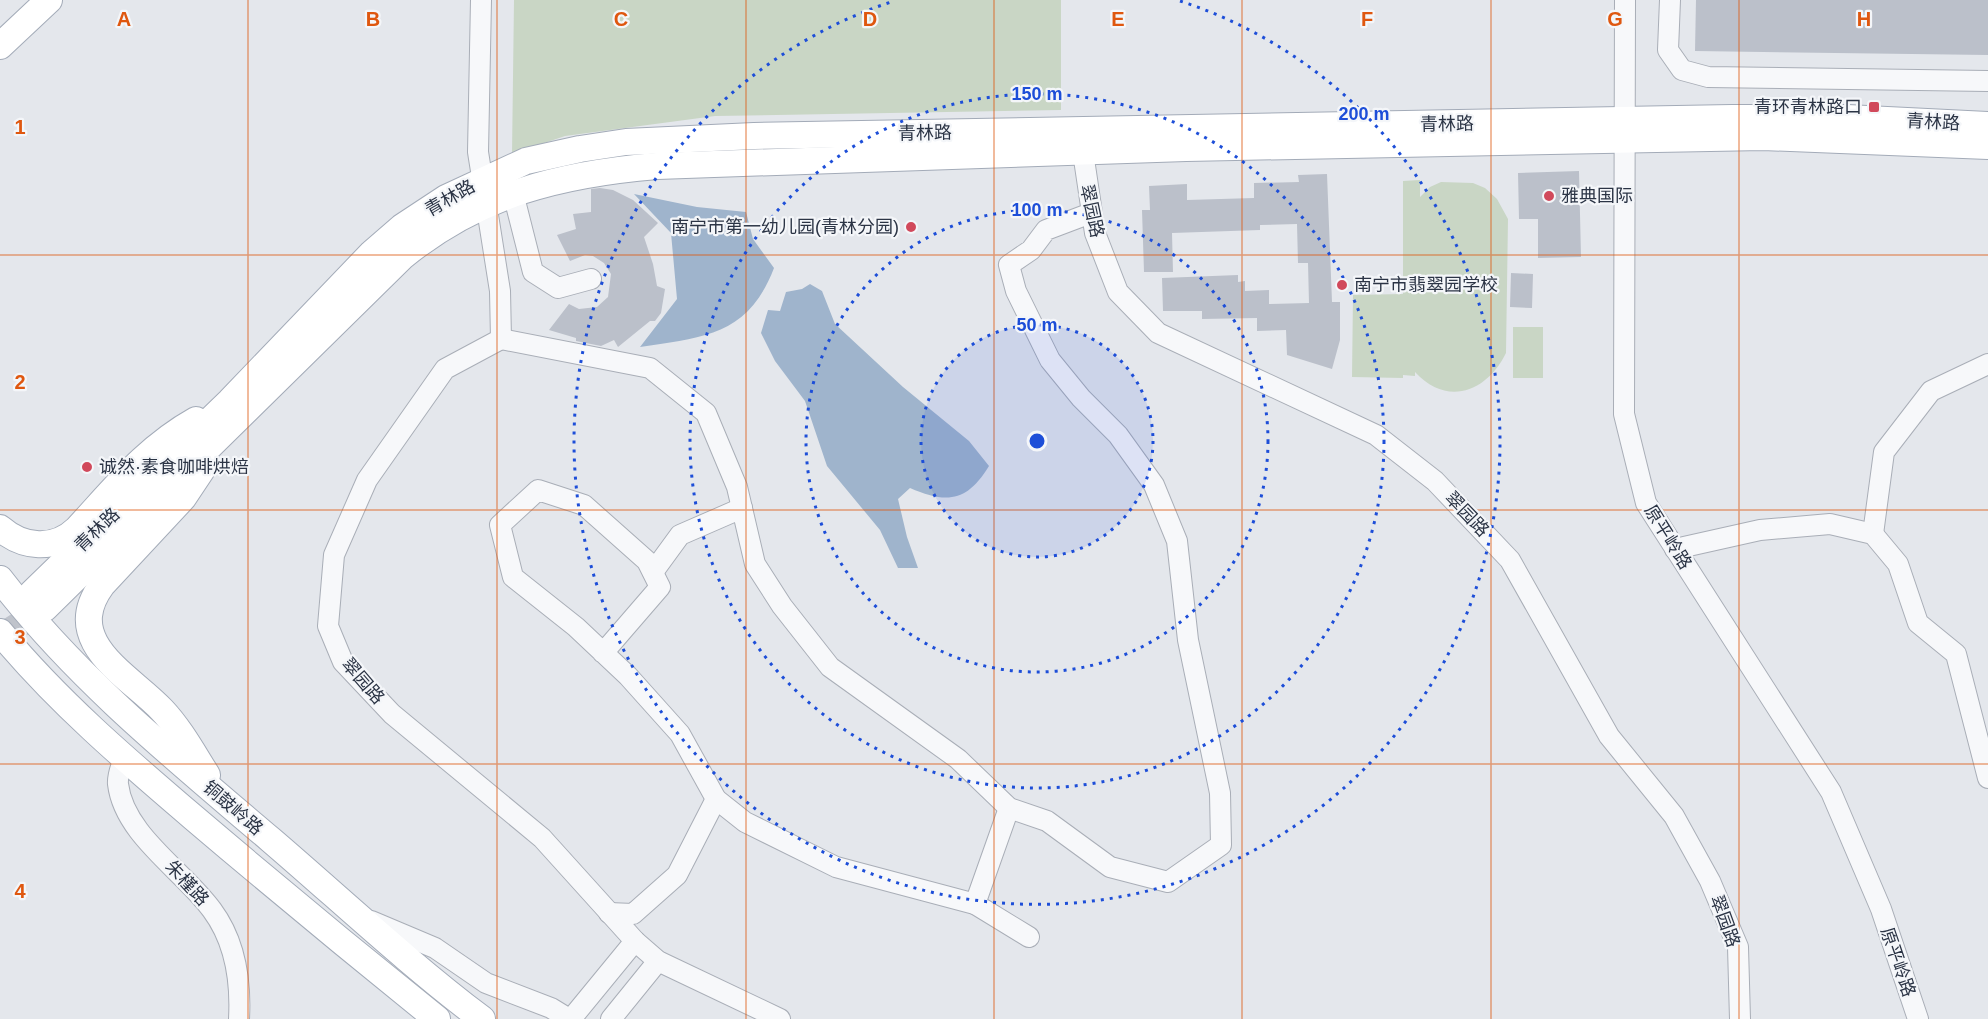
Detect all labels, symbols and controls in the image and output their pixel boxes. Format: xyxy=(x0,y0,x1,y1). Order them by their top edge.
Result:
text: A xyxy=(117,8,131,30)
text: B xyxy=(366,8,380,30)
text: C xyxy=(614,8,628,30)
text: D xyxy=(863,8,877,30)
text: E xyxy=(1111,8,1125,30)
text: F xyxy=(1361,8,1373,30)
text: G xyxy=(1607,8,1623,30)
text: H xyxy=(1857,8,1871,30)
text: 150 m xyxy=(1011,84,1063,104)
place label: 青环青林路口 xyxy=(1754,97,1862,117)
marker: 青环青林路口 xyxy=(1867,100,1881,114)
text: 200 m xyxy=(1338,104,1390,124)
street label: 青林路 xyxy=(1906,111,1960,133)
street label: 青林路 xyxy=(1420,114,1474,134)
text: 1 xyxy=(14,116,26,138)
street label: 青林路 xyxy=(898,123,952,143)
street label: 青林路 xyxy=(422,176,478,220)
street label: 翠园路 xyxy=(1077,183,1107,239)
place label: 雅典国际 xyxy=(1561,186,1633,206)
marker: 雅典国际 xyxy=(1542,189,1556,203)
text: 100 m xyxy=(1011,200,1063,220)
place label: 南宁市第一幼儿园(青林分园) xyxy=(671,217,899,237)
marker: 南宁市第一幼儿园(青林分园) xyxy=(904,220,918,234)
place label: 南宁市翡翠园学校 xyxy=(1354,275,1498,295)
marker: 南宁市翡翠园学校 xyxy=(1335,278,1349,292)
text: 50 m xyxy=(1016,315,1058,335)
text: 2 xyxy=(14,371,26,393)
centre of rings xyxy=(1027,431,1047,451)
place label: 诚然·素食咖啡烘焙 xyxy=(99,457,249,477)
marker: 诚然·素食咖啡烘焙 xyxy=(80,460,94,474)
street label: 翠园路 xyxy=(1441,488,1493,540)
street label: 原平岭路 xyxy=(1640,501,1696,573)
street label: 青林路 xyxy=(71,504,123,556)
text: 3 xyxy=(14,626,26,648)
street label: 翠园路 xyxy=(338,654,388,708)
street label: 铜鼓岭路 xyxy=(199,777,267,839)
street label: 朱槿路 xyxy=(161,856,213,910)
text: 4 xyxy=(14,880,26,902)
street label: 翠园路 xyxy=(1706,892,1744,950)
street label: 原平岭路 xyxy=(1877,925,1919,999)

